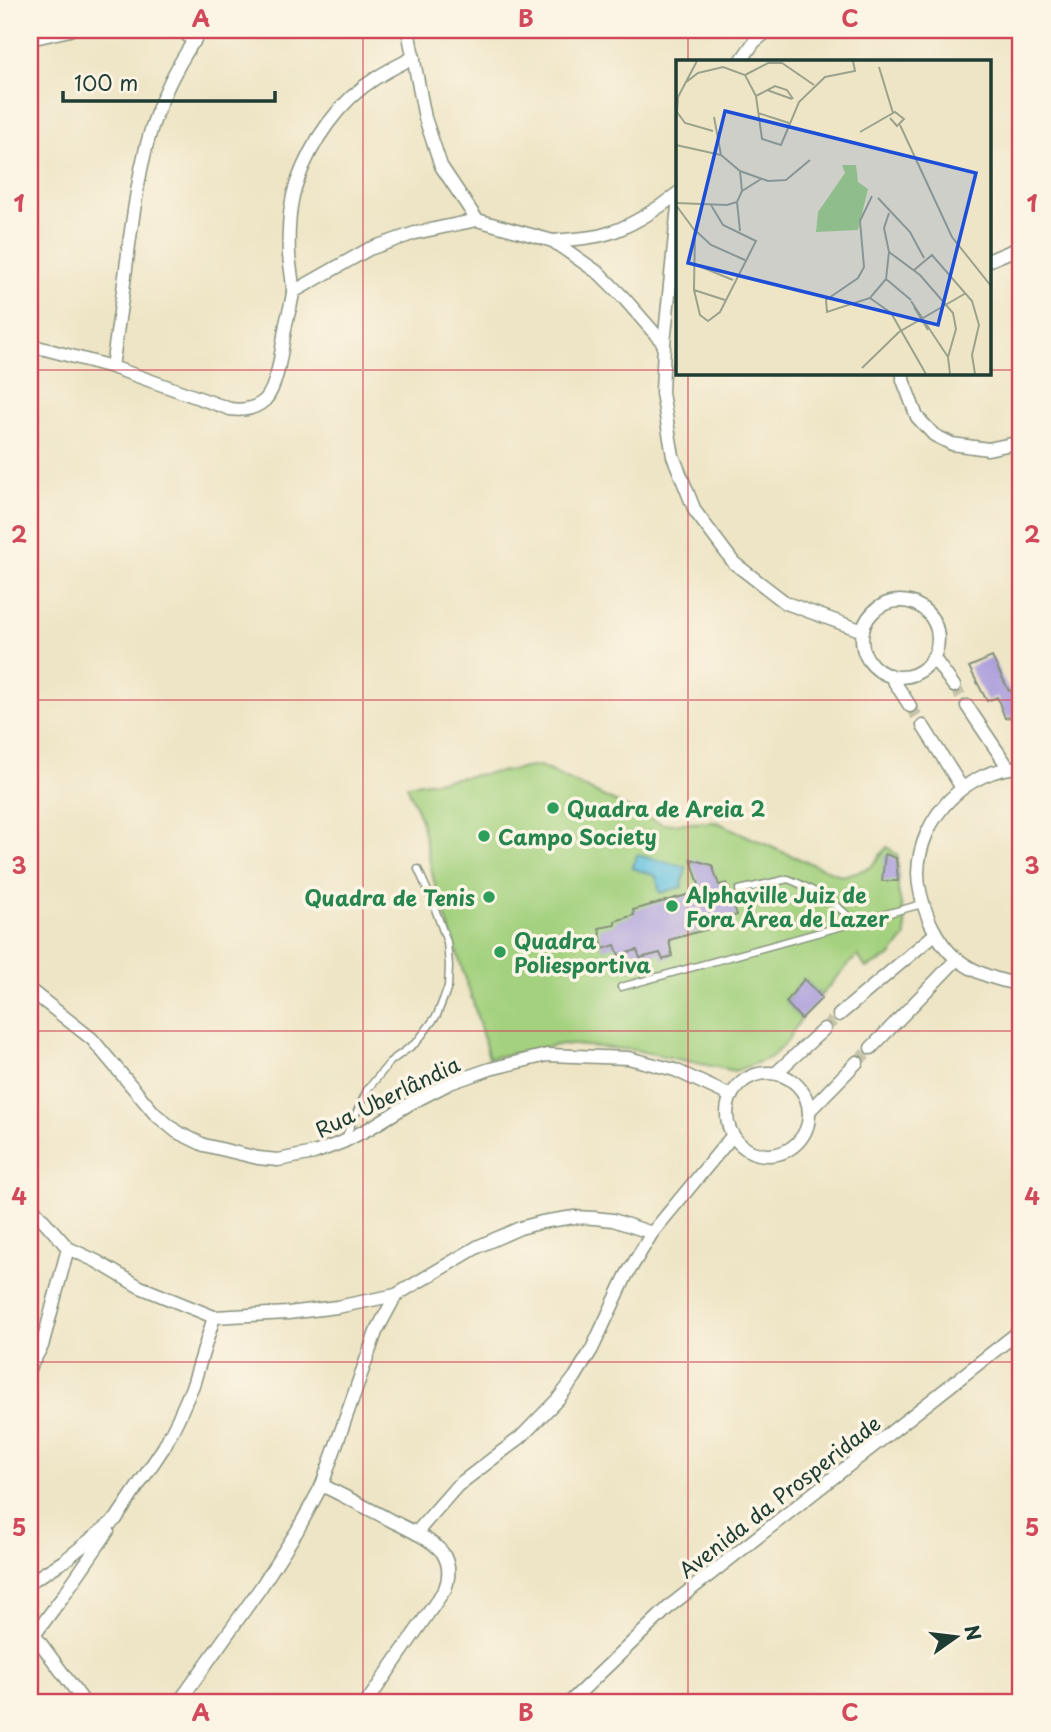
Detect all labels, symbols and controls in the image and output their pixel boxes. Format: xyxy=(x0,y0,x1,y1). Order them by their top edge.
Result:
text: A xyxy=(192,0,210,35)
text: B xyxy=(518,0,534,35)
text: C xyxy=(841,0,859,35)
scale bar xyxy=(63,60,275,104)
inset map xyxy=(676,60,992,374)
text: 100 m xyxy=(74,66,138,98)
text: 1 xyxy=(14,185,25,220)
text: 1 xyxy=(1027,185,1038,220)
text: 2 xyxy=(11,516,27,551)
text: 2 xyxy=(1024,516,1040,551)
place label: Quadra de Areia 2 xyxy=(567,792,765,824)
marker: Quadra de Areia 2 xyxy=(545,800,561,816)
place label: Campo Society xyxy=(498,820,657,852)
marker: Campo Society xyxy=(476,828,492,844)
text: 3 xyxy=(11,847,27,882)
text: 3 xyxy=(1024,847,1040,882)
place label: Alphaville Juiz de Fora Área de Lazer xyxy=(685,878,889,934)
place label: Quadra de Tenis xyxy=(304,881,475,913)
marker: Quadra de Tenis xyxy=(481,889,497,905)
marker: Alphaville Juiz de Fora Área de Lazer xyxy=(664,898,680,914)
place label: Quadra Poliesportiva xyxy=(514,924,651,980)
marker: Quadra Poliesportiva xyxy=(492,944,508,960)
street label: Rua Uberlândia xyxy=(309,1047,465,1145)
text: 4 xyxy=(11,1178,27,1213)
text: 4 xyxy=(1024,1178,1040,1213)
street label: Avenida da Prosperidade xyxy=(671,1407,887,1585)
text: 5 xyxy=(12,1509,26,1544)
text: 5 xyxy=(1025,1509,1039,1544)
north arrow xyxy=(922,1602,992,1672)
text: N xyxy=(958,1622,989,1643)
text: A xyxy=(192,1694,210,1729)
text: B xyxy=(518,1694,534,1729)
text: C xyxy=(841,1694,859,1729)

